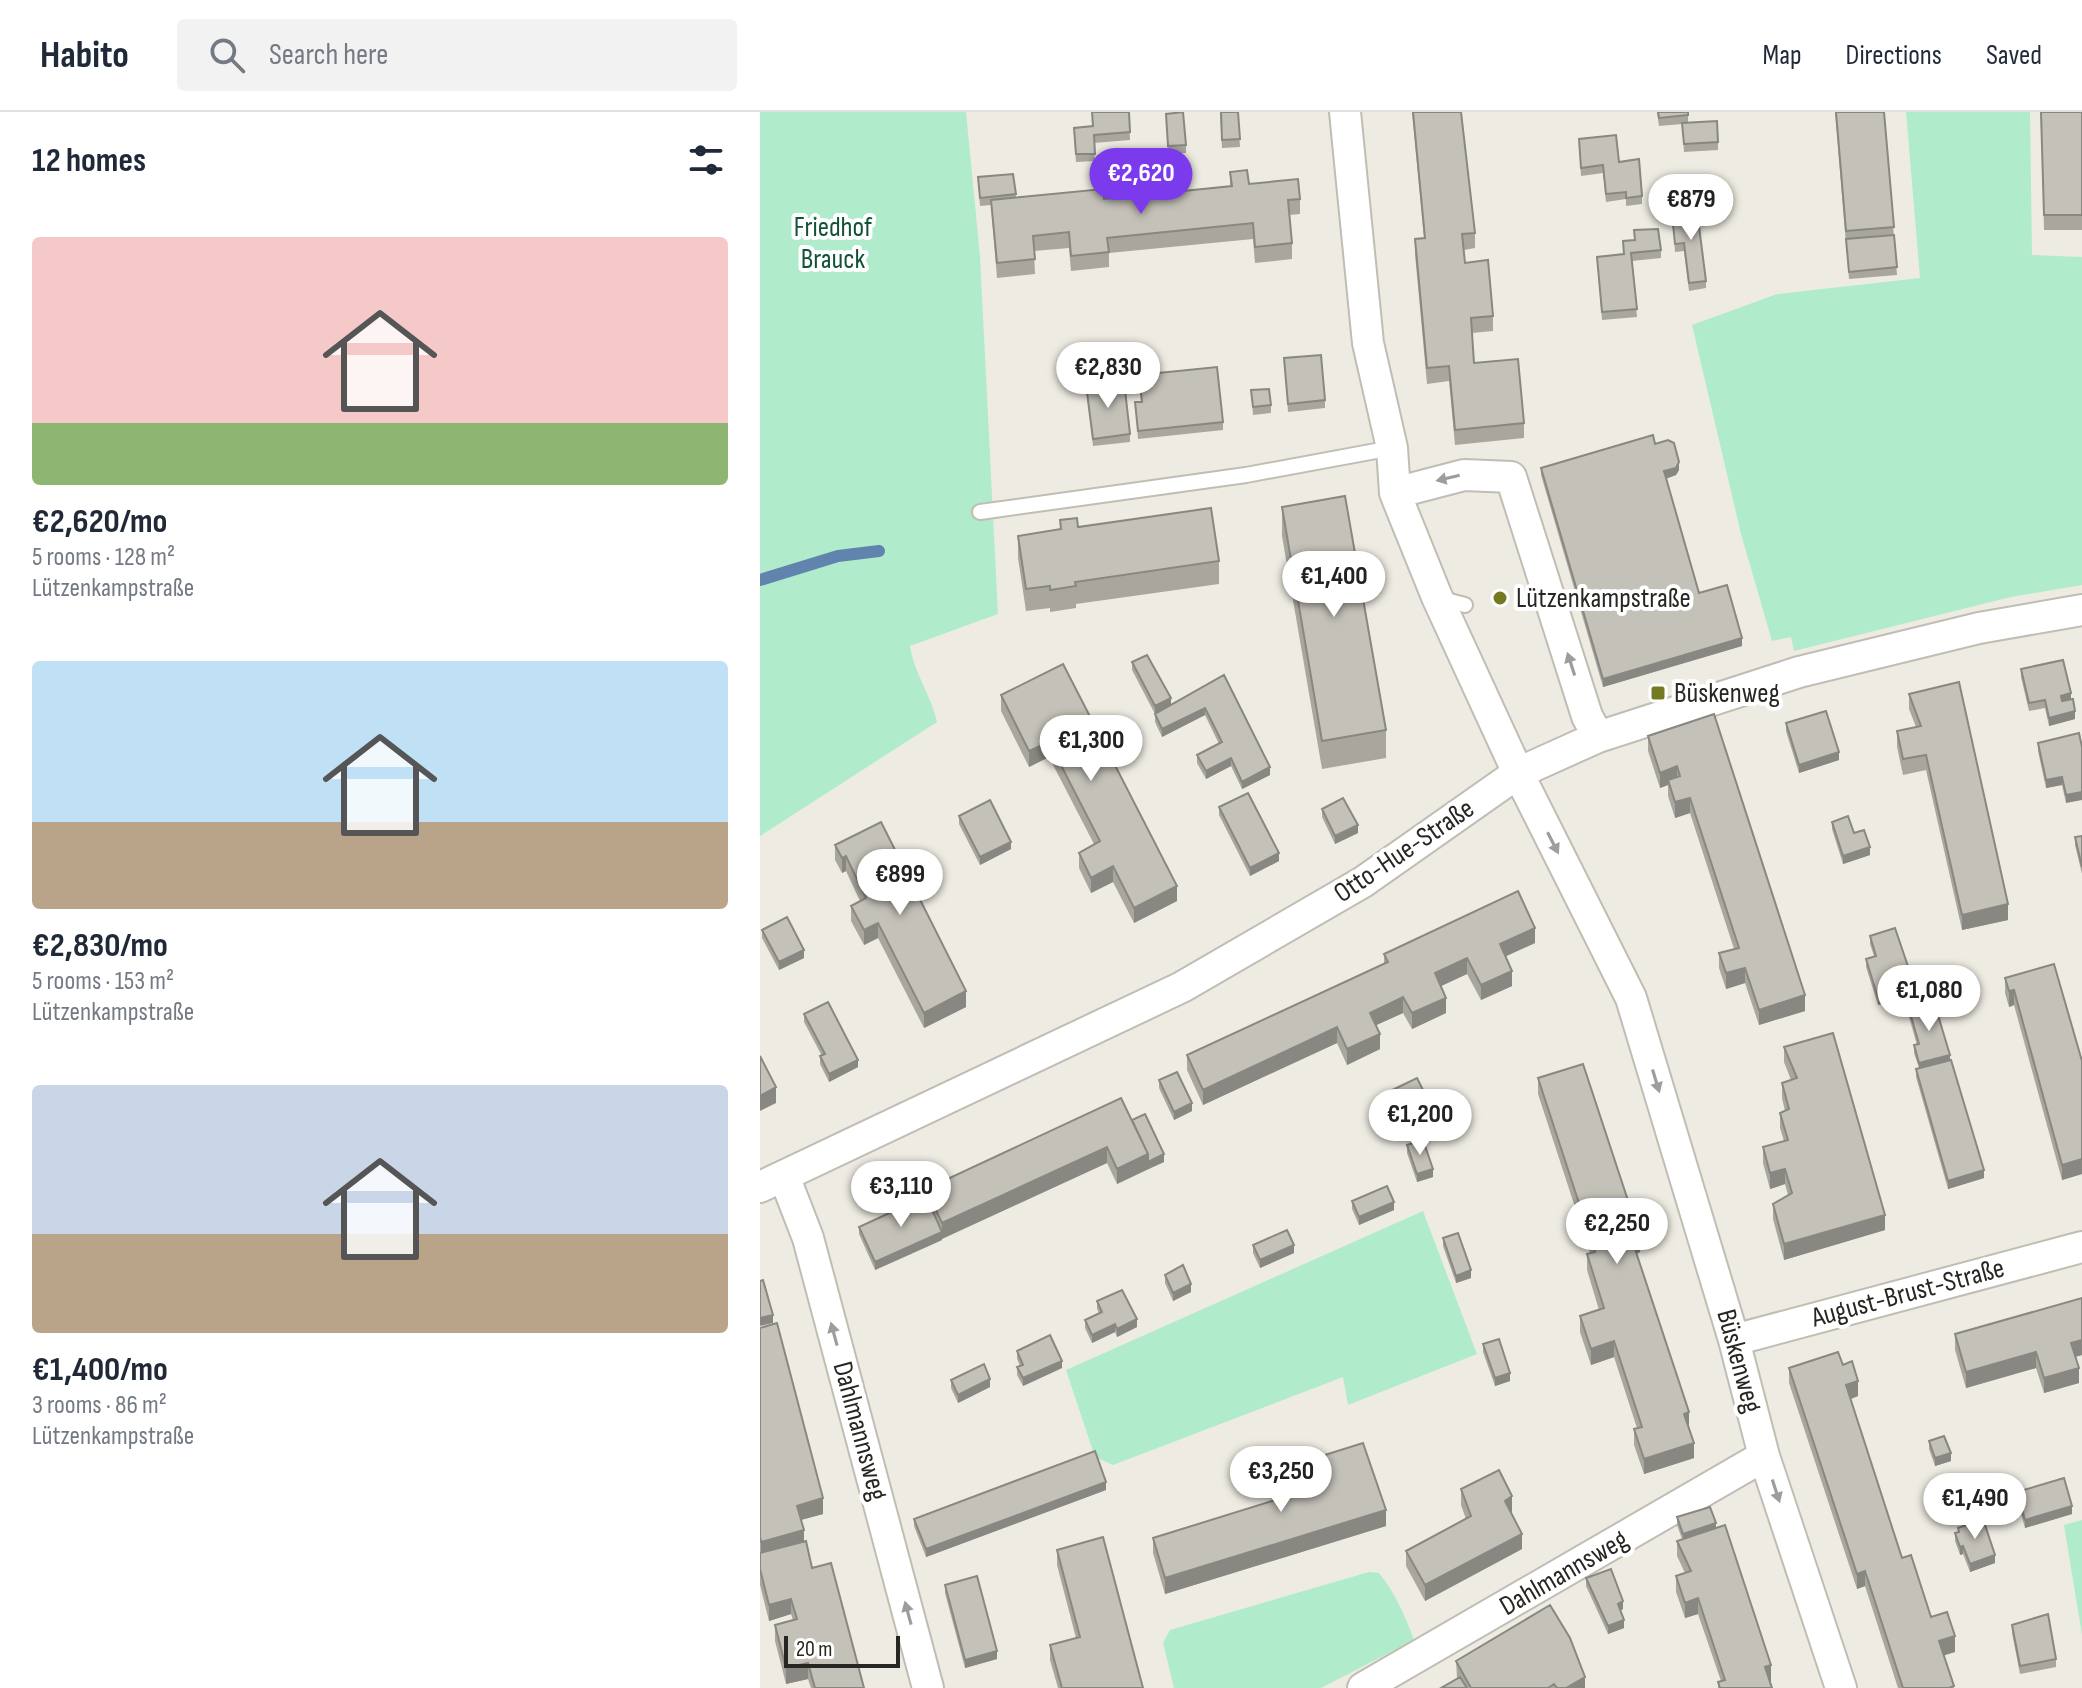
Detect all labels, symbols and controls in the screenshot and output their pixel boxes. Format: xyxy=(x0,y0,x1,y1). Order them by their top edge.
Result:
search box xyxy=(177,19,737,91)
text: Habito xyxy=(40,33,129,78)
icon: search xyxy=(205,33,249,77)
text: Search here xyxy=(269,37,388,73)
text: Map xyxy=(1763,39,1802,72)
text: Directions xyxy=(1846,39,1942,72)
text: Saved xyxy=(1986,39,2042,72)
icon: filters xyxy=(684,138,728,182)
text: 12 homes xyxy=(32,140,146,181)
pin: €2,620 xyxy=(1076,148,1206,216)
text: €2,620 xyxy=(1107,158,1175,189)
pin: €879 xyxy=(1644,174,1738,242)
text: €879 xyxy=(1666,184,1716,215)
park label: Friedhof Brauck xyxy=(794,211,873,276)
icon: home xyxy=(308,289,452,433)
pin: €2,830 xyxy=(1043,342,1173,410)
text: €2,830 xyxy=(1074,352,1142,383)
one-way arrow xyxy=(1436,472,1461,485)
text: €2,620/mo xyxy=(32,501,167,542)
text: 5 rooms · 128 m² xyxy=(32,542,175,573)
pin: €1,400 xyxy=(1269,551,1399,619)
text: €1,400 xyxy=(1300,561,1368,592)
text: Lützenkampstraße xyxy=(32,573,194,604)
place label: Lützenkampstraße xyxy=(1516,582,1691,615)
marker: Lützenkampstraße xyxy=(1491,589,1509,607)
one-way arrow xyxy=(1564,652,1577,676)
place label: Büskenweg xyxy=(1674,677,1780,710)
marker: Büskenweg xyxy=(1649,684,1667,702)
icon: home xyxy=(308,713,452,857)
pin: €1,300 xyxy=(1026,715,1156,783)
text: €1,300 xyxy=(1058,725,1124,756)
street label: Otto-Hue-Straße xyxy=(1328,792,1480,910)
one-way arrow xyxy=(1546,831,1560,854)
pin: €899 xyxy=(853,849,947,917)
text: €899 xyxy=(875,859,925,890)
text: €2,830/mo xyxy=(32,925,168,966)
pin: €1,080 xyxy=(1864,965,1994,1033)
text: 5 rooms · 153 m² xyxy=(32,966,174,997)
text: €1,080 xyxy=(1895,975,1963,1006)
text: Lützenkampstraße xyxy=(32,997,194,1028)
one-way arrow xyxy=(1650,1069,1663,1093)
pin: €1,200 xyxy=(1355,1089,1485,1157)
text: €1,200 xyxy=(1387,1099,1453,1130)
icon: home xyxy=(308,1137,452,1281)
pin: €3,110 xyxy=(836,1161,966,1229)
text: €3,110 xyxy=(869,1171,933,1202)
pin: €2,250 xyxy=(1552,1198,1682,1266)
text: €2,250 xyxy=(1584,1208,1650,1239)
street label: August-Brust-Straße xyxy=(1807,1251,2008,1335)
street label: Büskenweg xyxy=(1709,1306,1769,1416)
one-way arrow xyxy=(828,1322,840,1347)
text: €1,400/mo xyxy=(32,1349,168,1390)
street label: Dahlmannsweg xyxy=(826,1358,894,1504)
text: 3 rooms · 86 m² xyxy=(32,1390,167,1421)
text: Lützenkampstraße xyxy=(32,1421,194,1452)
pin: €3,250 xyxy=(1216,1446,1346,1514)
text: €3,250 xyxy=(1248,1456,1314,1487)
pin: €1,490 xyxy=(1910,1473,2040,1541)
one-way arrow xyxy=(1770,1480,1783,1504)
text: €1,490 xyxy=(1941,1483,2009,1514)
street label: Dahlmannsweg xyxy=(1494,1523,1634,1623)
one-way arrow xyxy=(902,1600,914,1625)
scale bar xyxy=(784,1632,900,1668)
text: 20 m xyxy=(796,1636,833,1663)

